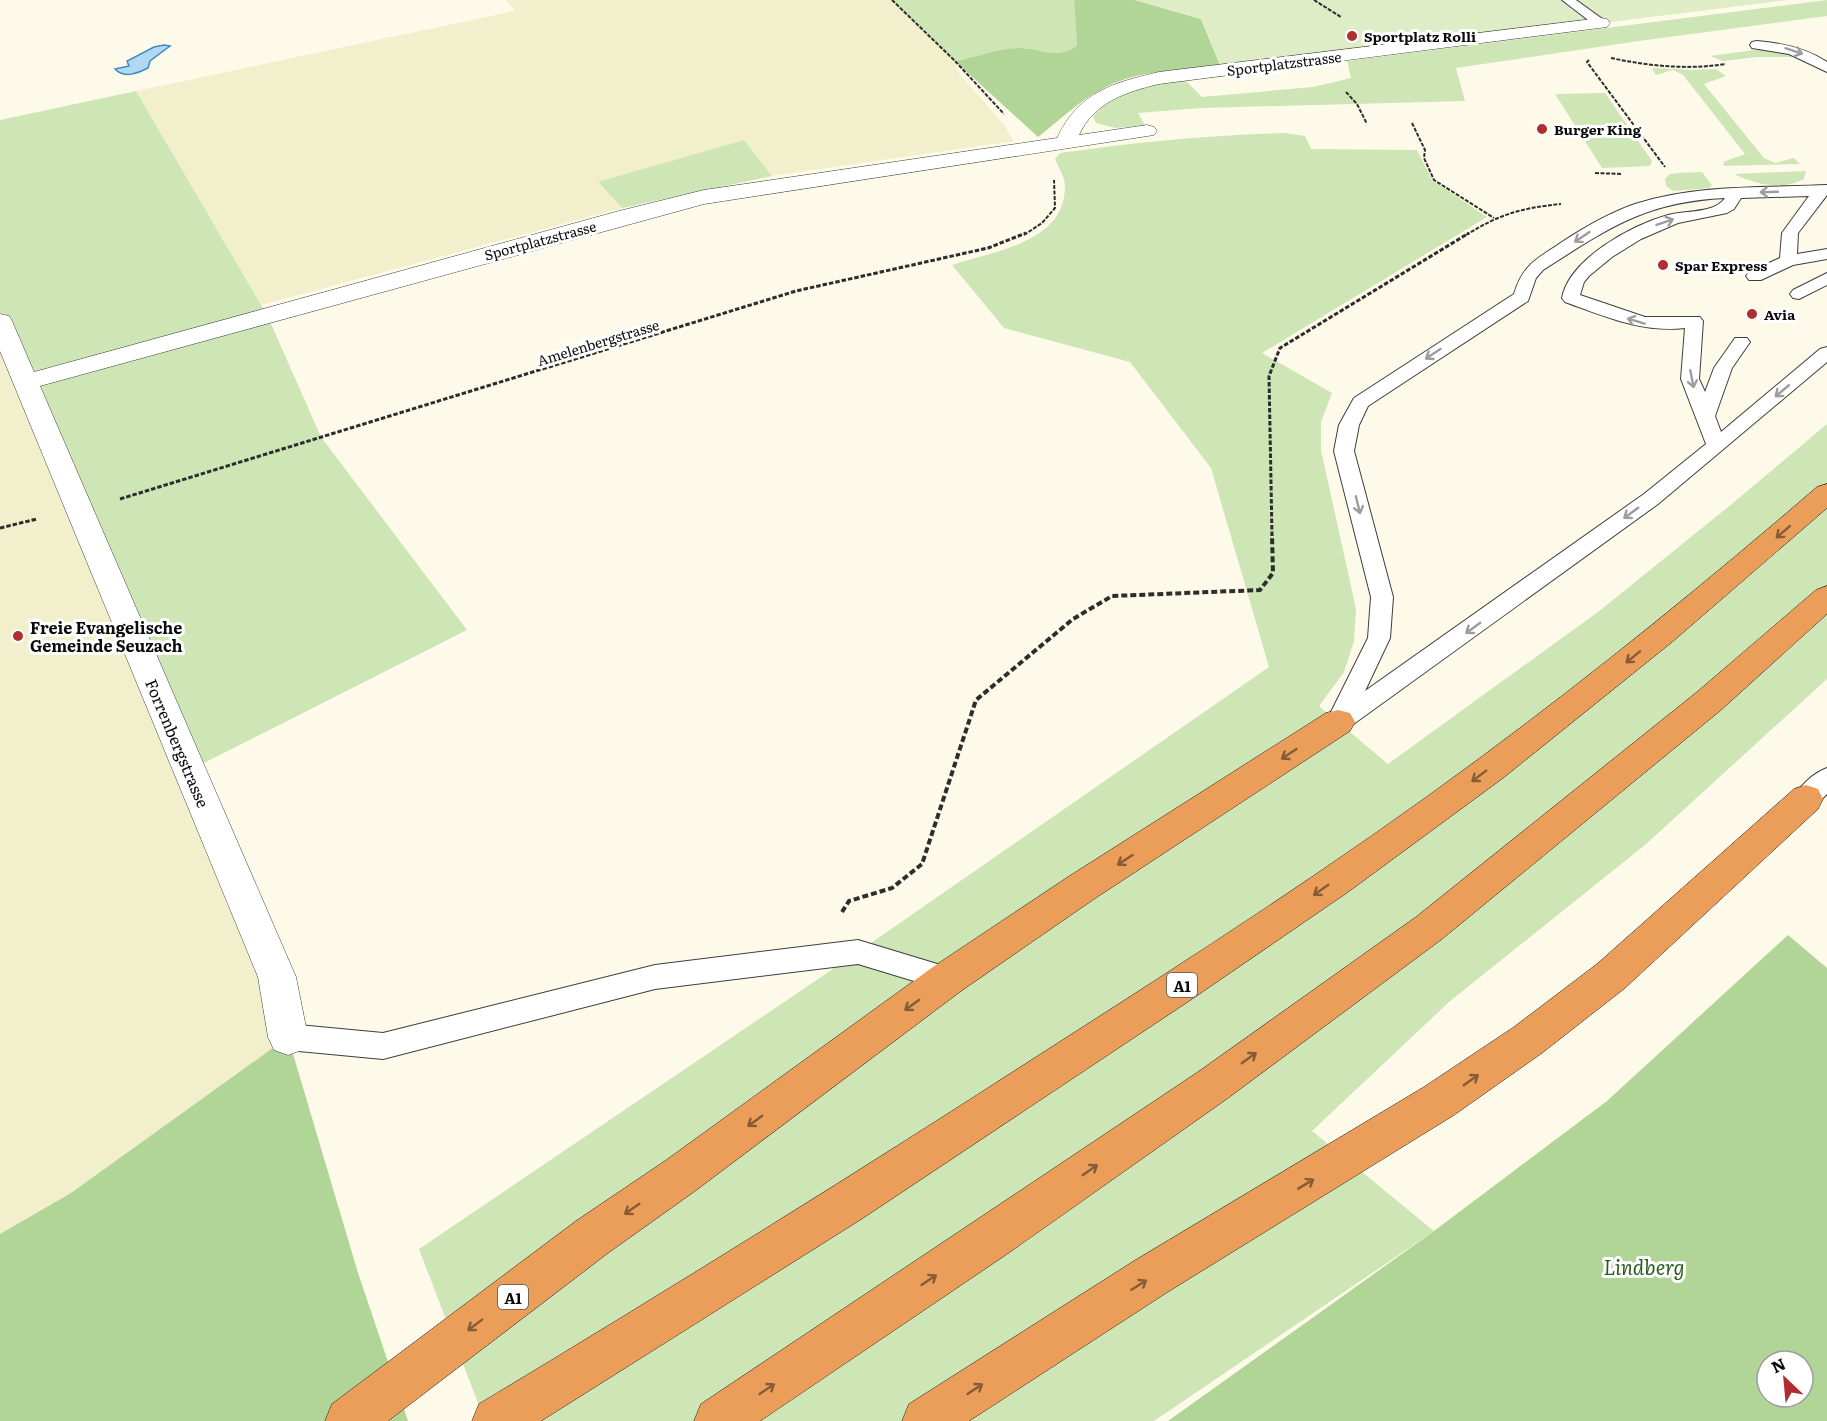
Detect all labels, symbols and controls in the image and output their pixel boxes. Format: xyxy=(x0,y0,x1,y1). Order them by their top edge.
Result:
place label: Sportplatz Rolli xyxy=(1364,26,1476,46)
marker: Sportplatz Rolli xyxy=(1345,29,1359,43)
street label: Sportplatzstrasse xyxy=(1226,46,1342,80)
one-way arrow xyxy=(1784,46,1803,57)
place label: Burger King xyxy=(1554,119,1642,139)
marker: Burger King xyxy=(1535,122,1549,136)
one-way arrow xyxy=(1759,186,1779,198)
street label: Sportplatzstrasse xyxy=(482,215,598,265)
one-way arrow xyxy=(1655,215,1674,226)
one-way arrow xyxy=(1575,231,1591,243)
place label: Spar Express xyxy=(1675,255,1767,275)
marker: Spar Express xyxy=(1656,258,1670,272)
place label: Avia xyxy=(1764,304,1796,324)
marker: Avia xyxy=(1745,307,1759,321)
street label: Amelenbergstrasse xyxy=(535,314,661,370)
one-way arrow xyxy=(1627,315,1646,326)
one-way arrow xyxy=(1424,348,1441,361)
one-way arrow xyxy=(1687,369,1698,388)
one-way arrow xyxy=(1774,384,1790,397)
one-way arrow xyxy=(1353,495,1364,514)
one-way arrow xyxy=(1623,507,1639,519)
one-way arrow xyxy=(1776,525,1791,539)
place label: Freie Evangelische Gemeinde Seuzach xyxy=(30,615,183,657)
one-way arrow xyxy=(1466,622,1482,634)
marker: Freie Evangelische Gemeinde Seuzach xyxy=(11,629,25,643)
one-way arrow xyxy=(1626,650,1642,663)
street label: Forrenbergstrasse xyxy=(140,675,216,811)
one-way arrow xyxy=(1281,748,1297,760)
one-way arrow xyxy=(1471,769,1487,782)
one-way arrow xyxy=(1117,854,1134,866)
one-way arrow xyxy=(1313,884,1330,896)
road number: A1 xyxy=(1167,973,1197,997)
one-way arrow xyxy=(904,999,920,1011)
one-way arrow xyxy=(1241,1052,1257,1064)
one-way arrow xyxy=(1462,1074,1479,1086)
one-way arrow xyxy=(747,1114,763,1127)
one-way arrow xyxy=(1081,1164,1097,1176)
one-way arrow xyxy=(1297,1177,1314,1189)
one-way arrow xyxy=(624,1203,641,1215)
park label: Lindberg xyxy=(1604,1251,1684,1281)
one-way arrow xyxy=(920,1274,936,1286)
one-way arrow xyxy=(1130,1278,1147,1290)
road number: A1 xyxy=(498,1285,528,1309)
one-way arrow xyxy=(468,1319,484,1332)
north arrow xyxy=(1755,1349,1815,1409)
text: N xyxy=(1767,1351,1789,1378)
one-way arrow xyxy=(758,1382,775,1395)
one-way arrow xyxy=(966,1383,983,1396)

